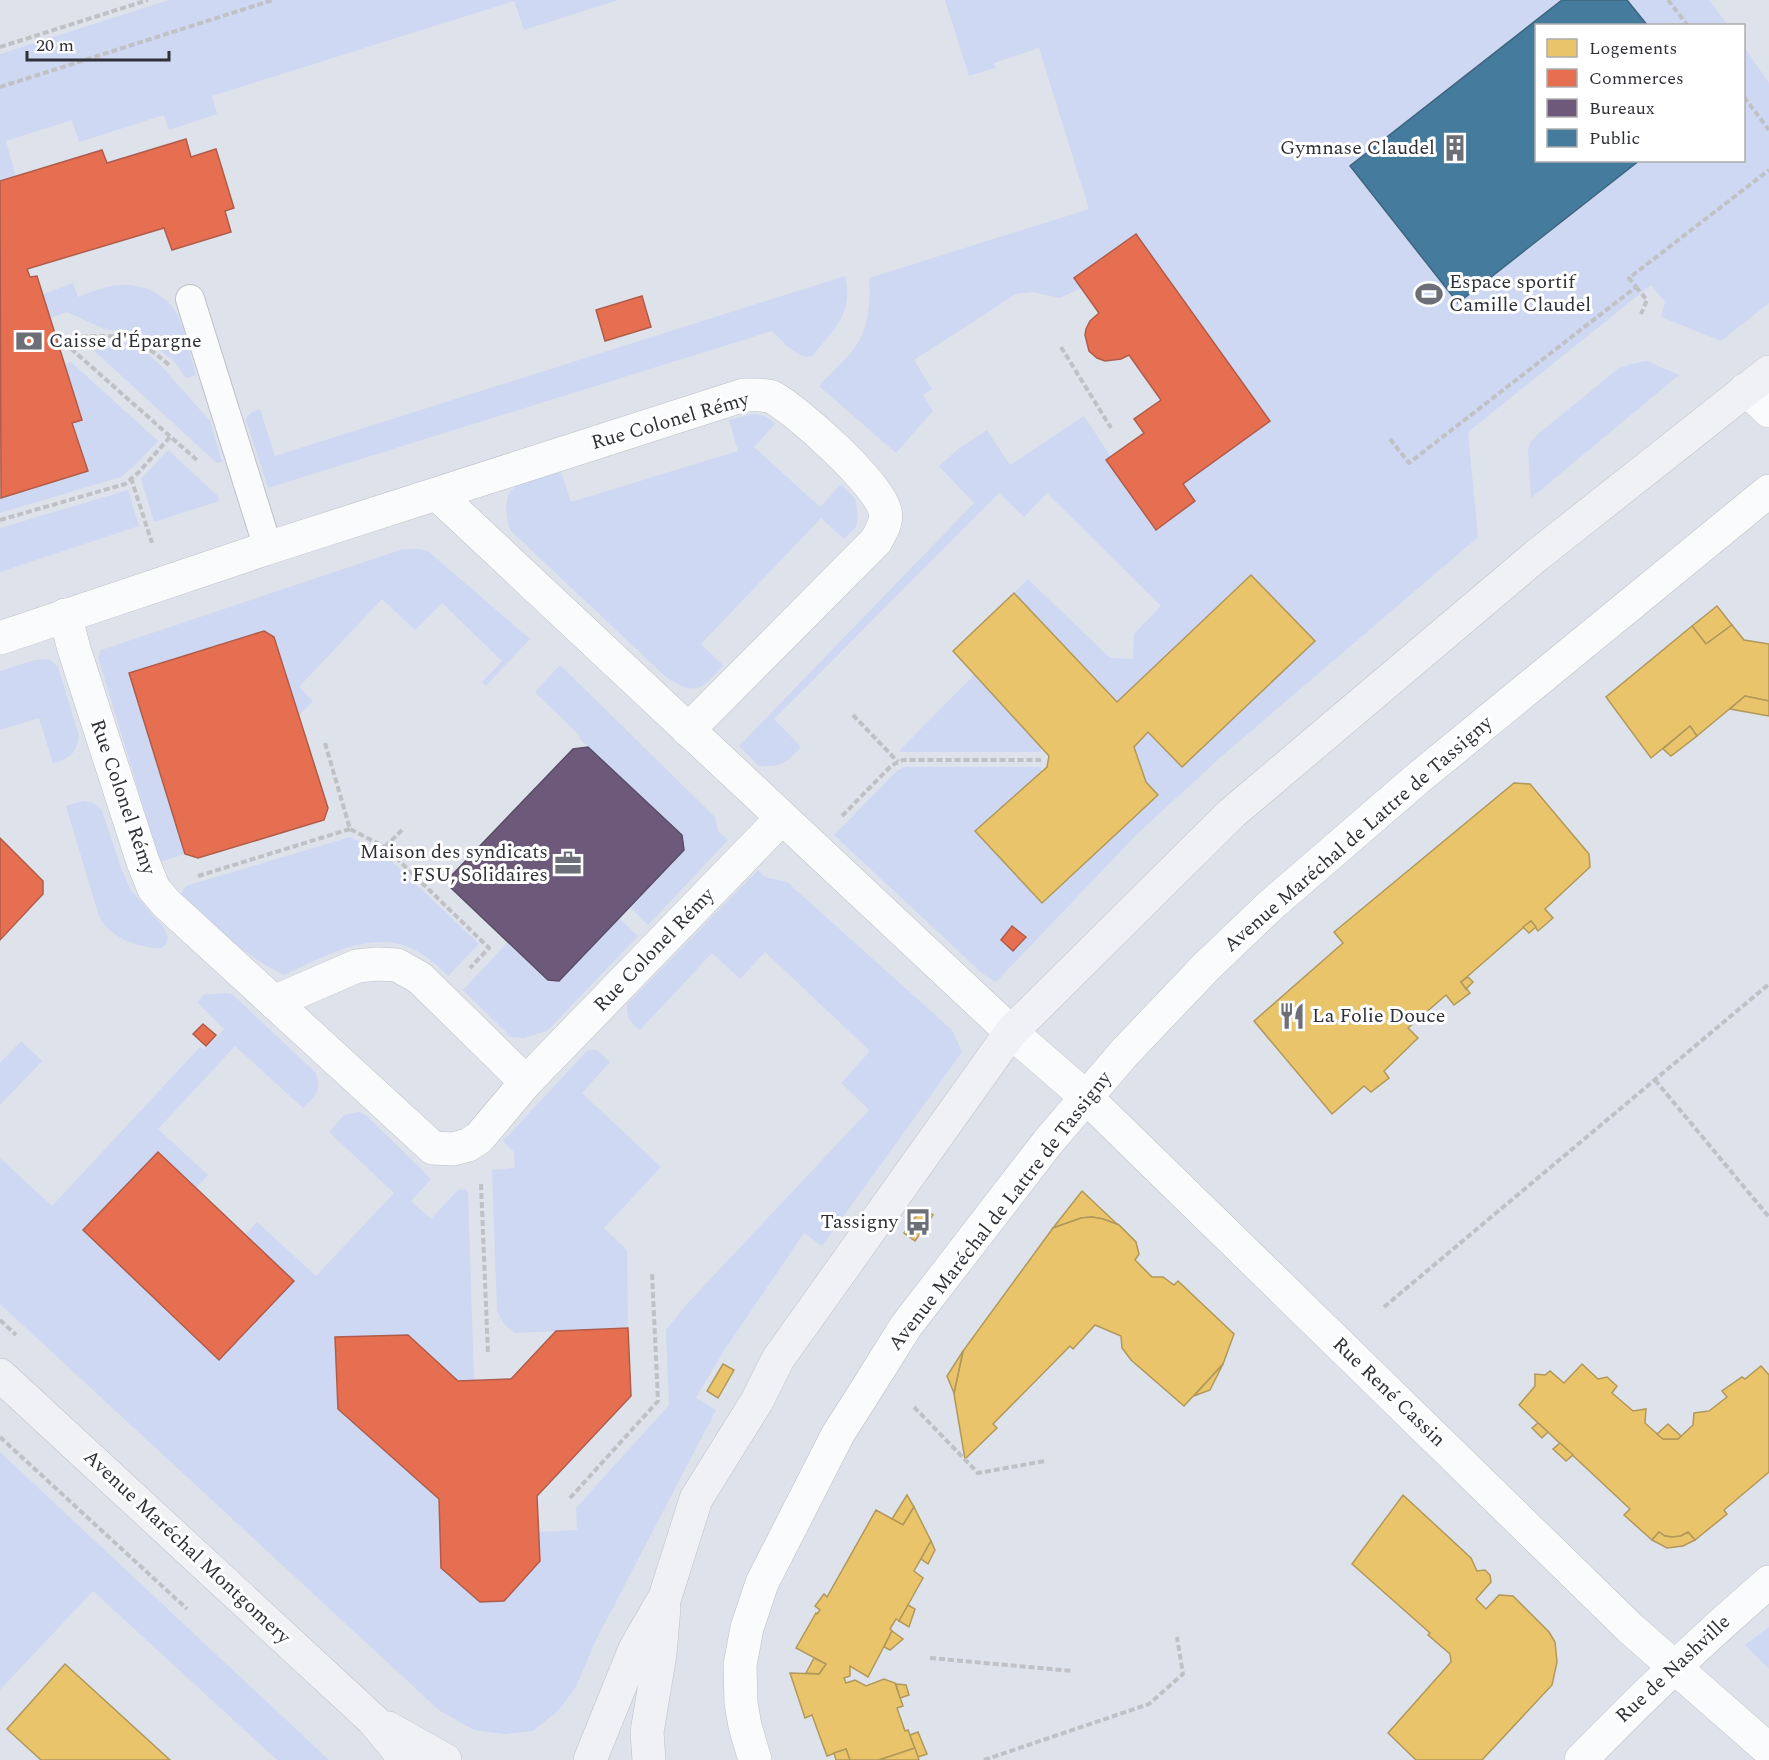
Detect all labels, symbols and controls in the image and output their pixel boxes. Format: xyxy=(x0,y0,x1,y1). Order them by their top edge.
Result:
scale bar xyxy=(27,24,170,62)
legend xyxy=(1535,24,1745,162)
text: 20 m xyxy=(36,32,74,59)
text: Logements xyxy=(1589,35,1677,62)
text: Commerces xyxy=(1589,65,1684,92)
text: Bureaux xyxy=(1589,95,1655,122)
text: Public xyxy=(1589,125,1640,152)
place label: Gymnase Claudel xyxy=(1280,133,1435,163)
building icon: Gymnase Claudel xyxy=(1440,133,1470,163)
place label: Espace sportif Camille Claudel xyxy=(1449,267,1591,320)
sports icon: Espace sportif Camille Claudel xyxy=(1414,279,1444,309)
bank icon: Caisse d'Épargne xyxy=(14,326,44,356)
place label: Caisse d'Épargne xyxy=(49,326,202,356)
street label: Rue Colonel Rémy xyxy=(588,384,754,458)
street label: Avenue Maréchal de Lattre de Tassigny xyxy=(1217,708,1500,959)
street label: Rue Colonel Rémy xyxy=(82,715,164,880)
place label: Maison des syndicats : FSU, Solidaires xyxy=(360,837,548,890)
office icon: Maison des syndicats : FSU, Solidaires xyxy=(553,848,583,878)
street label: Rue Colonel Rémy xyxy=(587,880,722,1019)
restaurant icon: La Folie Douce xyxy=(1277,1001,1307,1031)
place label: La Folie Douce xyxy=(1312,1001,1446,1031)
street label: Avenue Maréchal de Lattre de Tassigny xyxy=(881,1064,1120,1357)
place label: Tassigny xyxy=(820,1207,899,1237)
bus stop icon: Tassigny xyxy=(903,1207,933,1237)
street label: Rue René Cassin xyxy=(1325,1330,1453,1454)
street label: Avenue Maréchal Montgomery xyxy=(77,1443,298,1652)
street label: Rue de Nashville xyxy=(1609,1608,1737,1730)

